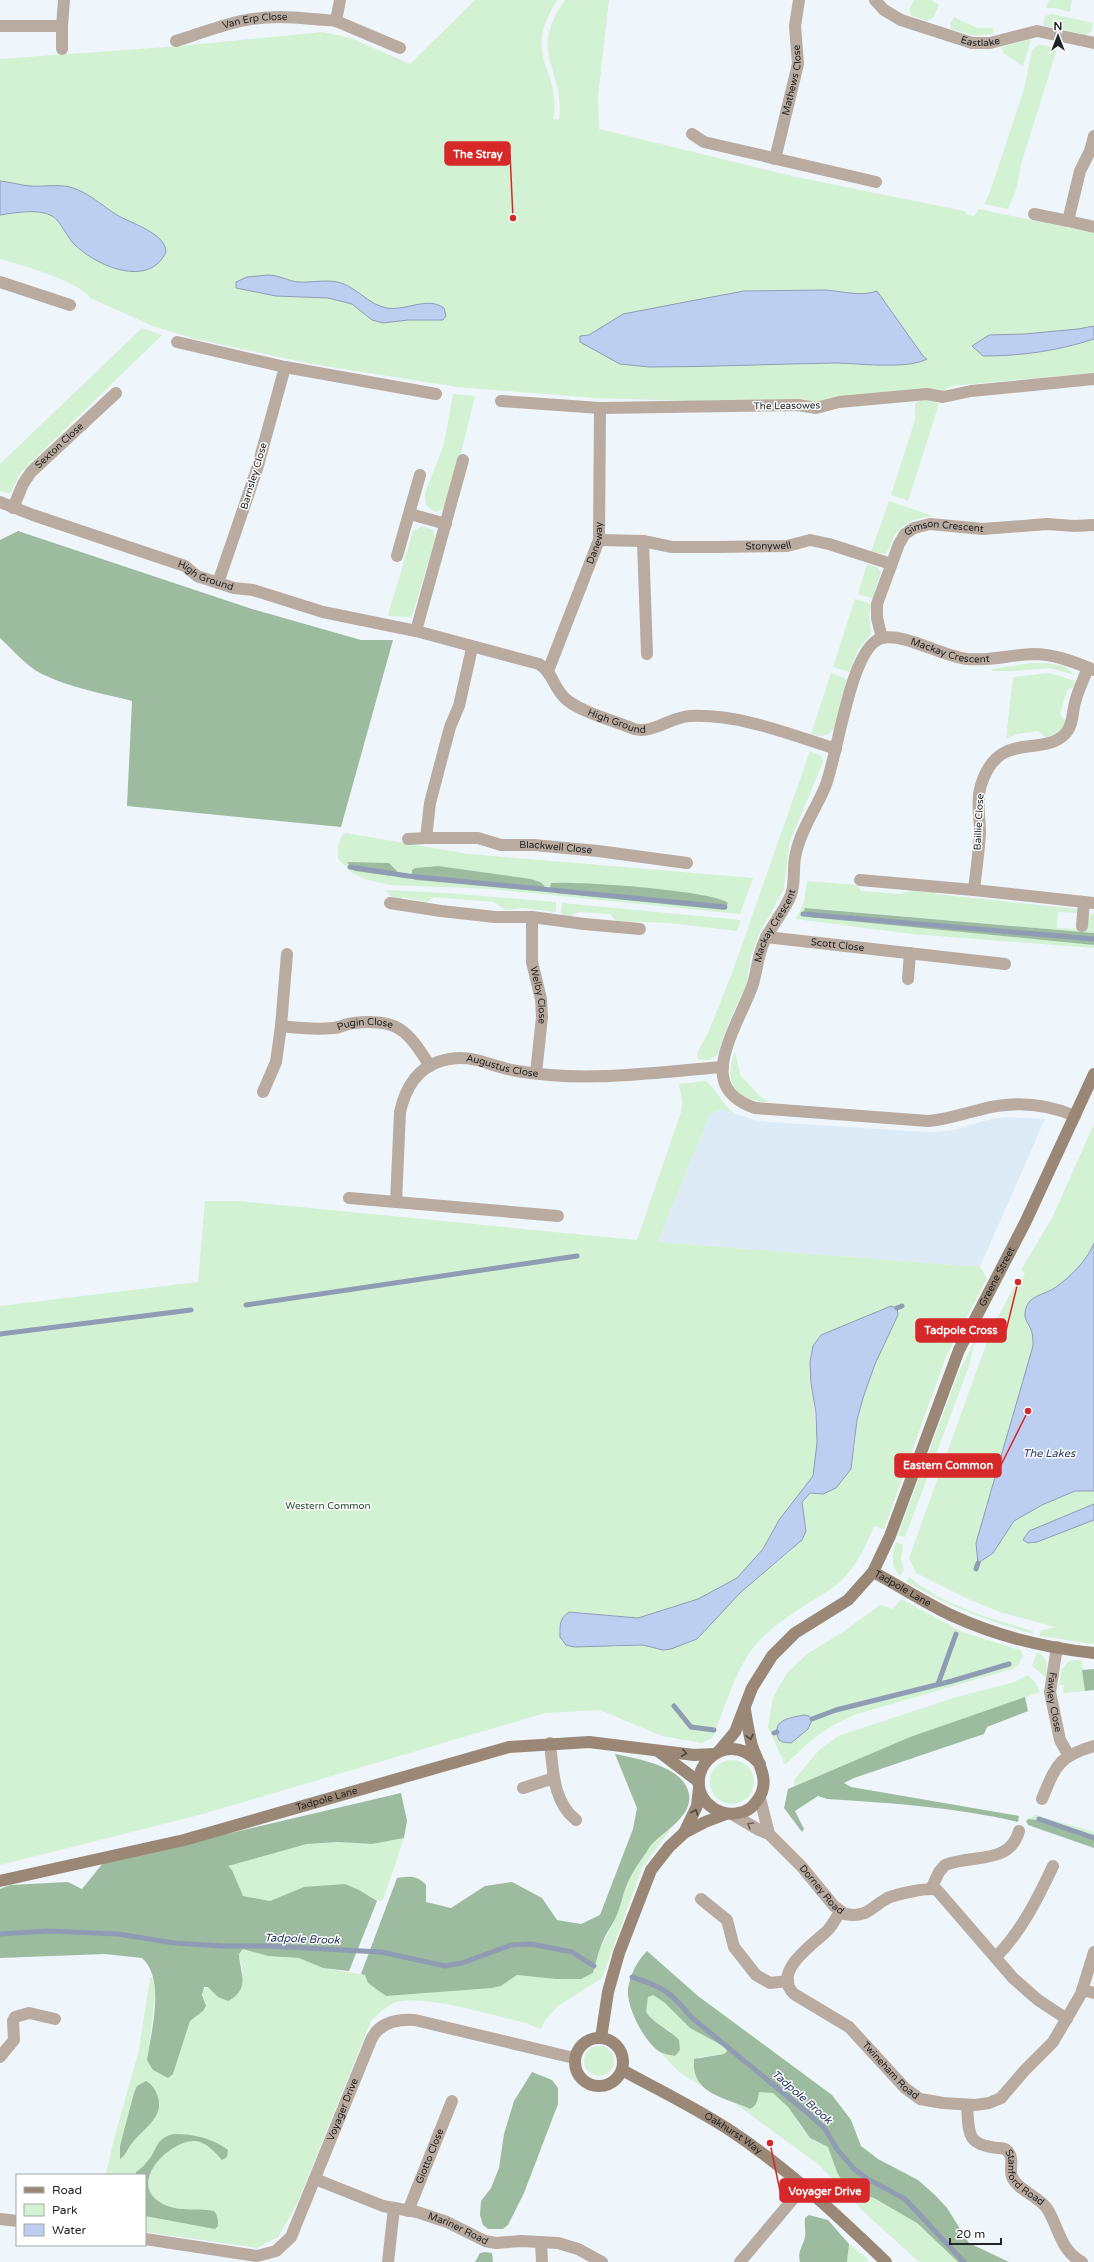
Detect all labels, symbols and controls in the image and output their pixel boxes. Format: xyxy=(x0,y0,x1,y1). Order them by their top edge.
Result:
street label: Van Erp Close xyxy=(221,11,288,32)
north arrow xyxy=(1038,16,1078,56)
text: N xyxy=(1054,20,1062,33)
street label: Eastlake xyxy=(959,34,1002,49)
street label: Mathews Close xyxy=(780,44,804,117)
callout: The Stray xyxy=(445,142,510,165)
text: The Stray xyxy=(452,148,503,162)
street label: The Leasowes xyxy=(754,399,821,413)
street label: Sexton Close xyxy=(33,420,86,471)
street label: Barnsley Close xyxy=(238,441,270,511)
street label: Gimson Crescent xyxy=(902,518,984,539)
street label: Daneway xyxy=(584,521,605,566)
street label: Stonywell xyxy=(745,539,793,553)
street label: High Ground xyxy=(176,558,235,593)
street label: Mackay Crescent xyxy=(909,636,990,665)
street label: High Ground xyxy=(586,706,646,736)
street label: Baillie Close xyxy=(972,793,986,851)
street label: Blackwell Close xyxy=(519,839,593,856)
street label: Mackay Crescent xyxy=(752,888,798,964)
street label: Scott Close xyxy=(810,936,865,954)
street label: Welby Close xyxy=(527,965,548,1025)
street label: Pugin Close xyxy=(336,1016,395,1033)
street label: Augustus Close xyxy=(465,1052,539,1080)
street label: Greene Street xyxy=(977,1245,1018,1309)
callout: Tadpole Cross xyxy=(916,1319,1006,1342)
text: Tadpole Cross xyxy=(923,1324,998,1338)
water label: The Lakes xyxy=(1023,1447,1076,1460)
callout: Eastern Common xyxy=(895,1454,1001,1477)
text: Eastern Common xyxy=(903,1459,993,1472)
park label: Western Common xyxy=(285,1500,371,1512)
street label: Tadpole Lane xyxy=(872,1568,933,1610)
street label: Fawley Close xyxy=(1044,1671,1064,1734)
one-way arrow xyxy=(746,1734,754,1741)
one-way arrow xyxy=(681,1749,687,1757)
street label: Tadpole Lane xyxy=(295,1785,359,1814)
one-way arrow xyxy=(690,1808,698,1815)
one-way arrow xyxy=(747,1822,754,1829)
street label: Dorney Road xyxy=(797,1863,846,1917)
water label: Tadpole Brook xyxy=(264,1931,341,1947)
street label: Twineham Road xyxy=(860,2039,921,2102)
water label: Tadpole Brook xyxy=(769,2067,835,2127)
street label: Voyager Drive xyxy=(325,2076,361,2143)
street label: Oakhurst Way xyxy=(702,2110,765,2157)
street label: Giotto Close xyxy=(413,2127,446,2186)
street label: Stanford Road xyxy=(1002,2147,1047,2208)
legend xyxy=(16,2174,146,2246)
callout: Voyager Drive xyxy=(780,2179,869,2202)
text: Road xyxy=(52,2183,82,2197)
text: Voyager Drive xyxy=(789,2185,862,2199)
text: Park xyxy=(52,2203,78,2217)
street label: Mariner Road xyxy=(426,2210,490,2248)
scale bar xyxy=(950,2220,1001,2246)
text: Water xyxy=(52,2223,87,2237)
text: 20 m xyxy=(956,2227,985,2241)

